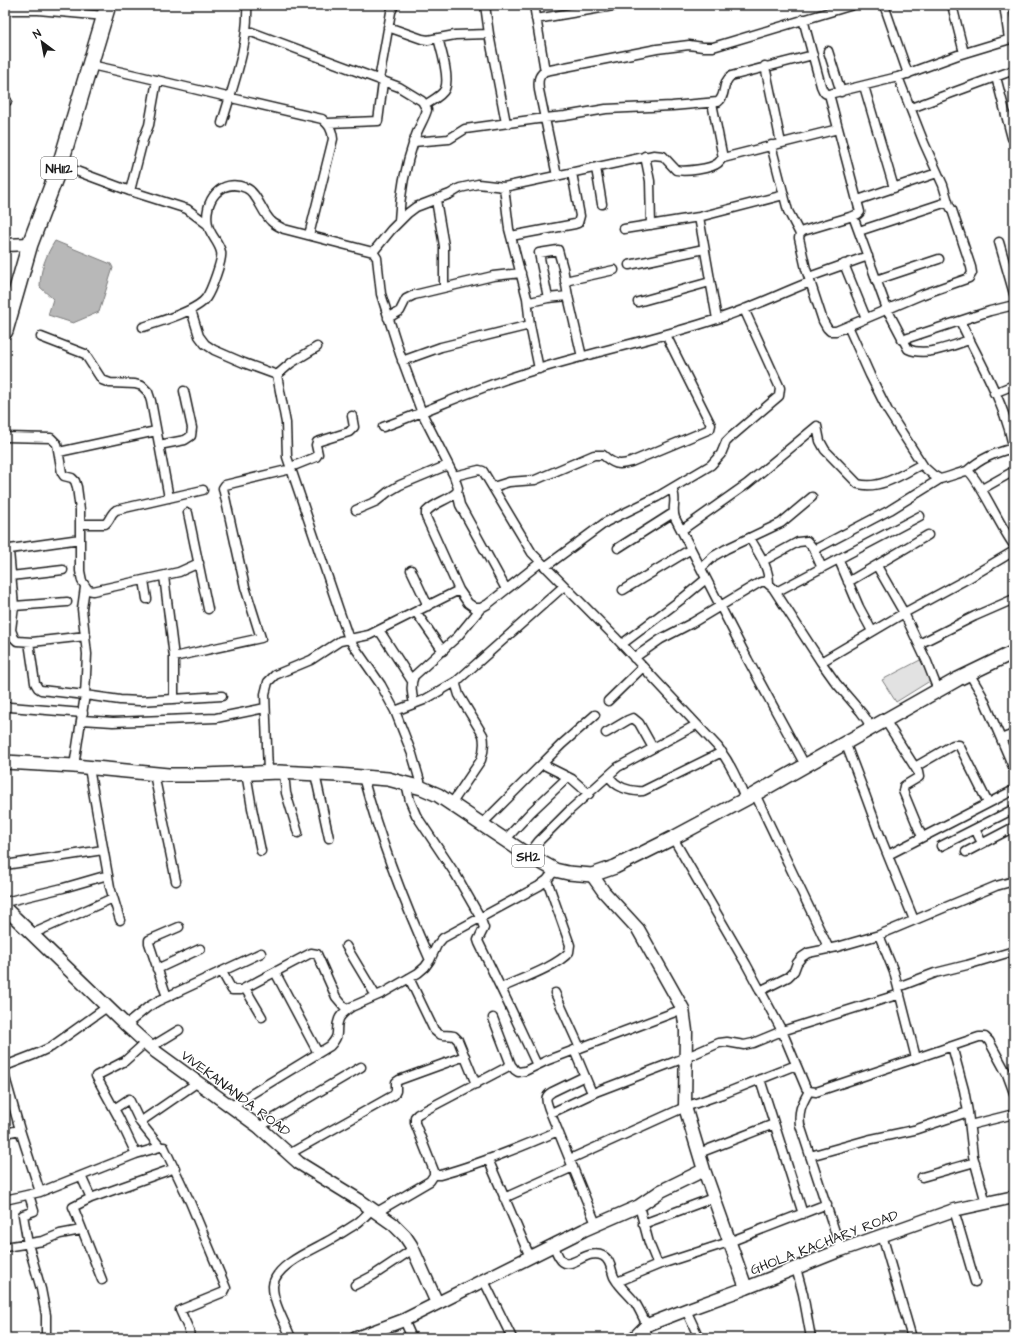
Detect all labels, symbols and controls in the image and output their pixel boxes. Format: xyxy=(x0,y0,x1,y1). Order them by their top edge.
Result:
north arrow xyxy=(22,22,62,62)
text: N xyxy=(30,26,44,42)
road number: NH112 xyxy=(41,157,77,179)
road number: SH2 xyxy=(512,845,544,867)
street label: VIVEKANANDA ROAD xyxy=(176,1046,295,1142)
street label: GHOLA KACHARY ROAD xyxy=(747,1205,901,1280)

